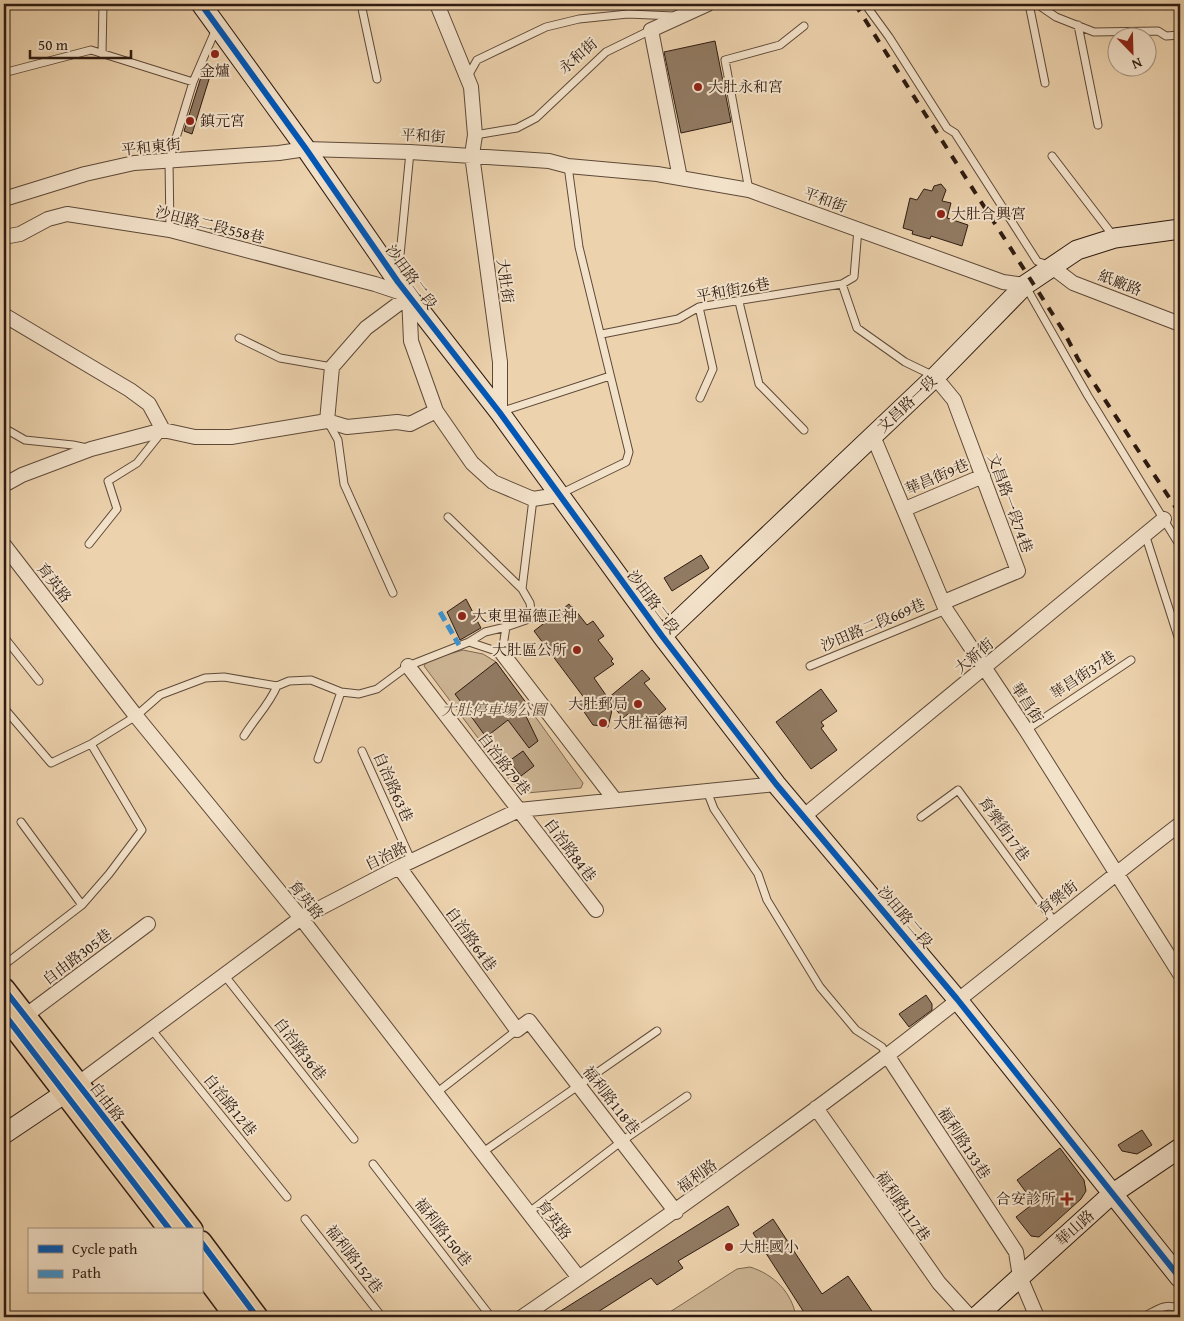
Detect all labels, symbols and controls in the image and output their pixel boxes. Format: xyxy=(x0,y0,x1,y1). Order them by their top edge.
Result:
scale bar xyxy=(30,28,131,60)
north arrow xyxy=(1106,28,1156,78)
street label: 永和街 xyxy=(554,33,602,78)
text: 50 m xyxy=(38,34,69,55)
marker: 金爐 xyxy=(209,48,221,60)
text: N xyxy=(1128,53,1145,75)
place label: 金爐 xyxy=(200,60,230,81)
place label: 大肚永和宮 xyxy=(708,76,783,97)
marker: 大肚永和宮 xyxy=(692,81,704,93)
place label: 鎮元宮 xyxy=(200,110,245,131)
marker: 鎮元宮 xyxy=(184,115,196,127)
street label: 平和街 xyxy=(400,124,446,147)
street label: 平和東街 xyxy=(120,133,182,160)
street label: 平和街 xyxy=(800,182,850,217)
street label: 沙田路二段558巷 xyxy=(153,201,267,248)
place label: 大肚合興宮 xyxy=(951,203,1026,224)
marker: 大肚合興宮 xyxy=(935,208,947,220)
street label: 沙田路二段 xyxy=(381,240,442,313)
street label: 大肚街 xyxy=(492,257,519,305)
street label: 紙廠路 xyxy=(1095,265,1145,300)
street label: 平和街26巷 xyxy=(694,273,771,306)
street label: 文昌路一段 xyxy=(872,370,941,437)
street label: 文昌路一段74巷 xyxy=(983,450,1038,555)
street label: 華昌街9巷 xyxy=(902,454,972,499)
street label: 育英路 xyxy=(32,558,77,607)
street label: 沙田路二段 xyxy=(622,565,684,638)
street label: 沙田路二段669巷 xyxy=(817,593,928,656)
place label: 大東里福德正神 xyxy=(472,605,577,626)
marker: 大東里福德正神 xyxy=(456,610,468,622)
street label: 大新街 xyxy=(950,633,998,678)
place label: 大肚區公所 xyxy=(492,639,567,660)
marker: 大肚區公所 xyxy=(571,644,583,656)
street label: 華昌街37巷 xyxy=(1046,645,1120,704)
street label: 華昌街 xyxy=(1006,678,1048,727)
place label: 大肚郵局 xyxy=(568,693,628,714)
marker: 大肚郵局 xyxy=(632,698,644,710)
park label: 大肚停車場公園 xyxy=(441,699,548,720)
place label: 大肚福德祠 xyxy=(613,712,688,733)
marker: 大肚福德祠 xyxy=(597,717,609,729)
street label: 自治路79巷 xyxy=(473,728,536,799)
street label: 自治路63巷 xyxy=(369,749,418,825)
street label: 育樂街17巷 xyxy=(974,792,1035,865)
street label: 自治路84巷 xyxy=(540,814,601,886)
street label: 自治路 xyxy=(361,836,411,875)
street label: 育樂街 xyxy=(1033,875,1082,920)
street label: 育英路 xyxy=(284,876,329,924)
street label: 沙田路二段 xyxy=(873,881,938,952)
street label: 自治路64巷 xyxy=(441,902,502,975)
street label: 自由路305巷 xyxy=(38,924,116,990)
street label: 自治路36巷 xyxy=(269,1013,332,1084)
street label: 福利路118巷 xyxy=(578,1061,645,1138)
street label: 自治路12巷 xyxy=(199,1069,262,1140)
street label: 自由路 xyxy=(85,1077,130,1126)
street label: 福利路133巷 xyxy=(933,1103,995,1183)
street label: 福利路 xyxy=(672,1154,721,1197)
street label: 福利路117巷 xyxy=(871,1166,935,1245)
place label: 合安診所 xyxy=(996,1188,1056,1209)
marker: 合安診所 xyxy=(1060,1192,1074,1206)
street label: 福利路150巷 xyxy=(410,1193,477,1270)
street label: 育英路 xyxy=(532,1195,577,1244)
street label: 華山路 xyxy=(1051,1205,1098,1250)
street label: 福利路152巷 xyxy=(321,1220,388,1297)
legend xyxy=(28,1228,202,1294)
place label: 大肚國小 xyxy=(739,1236,799,1257)
text: Cycle path xyxy=(72,1238,138,1259)
marker: 大肚國小 xyxy=(723,1241,735,1253)
text: Path xyxy=(72,1262,101,1283)

